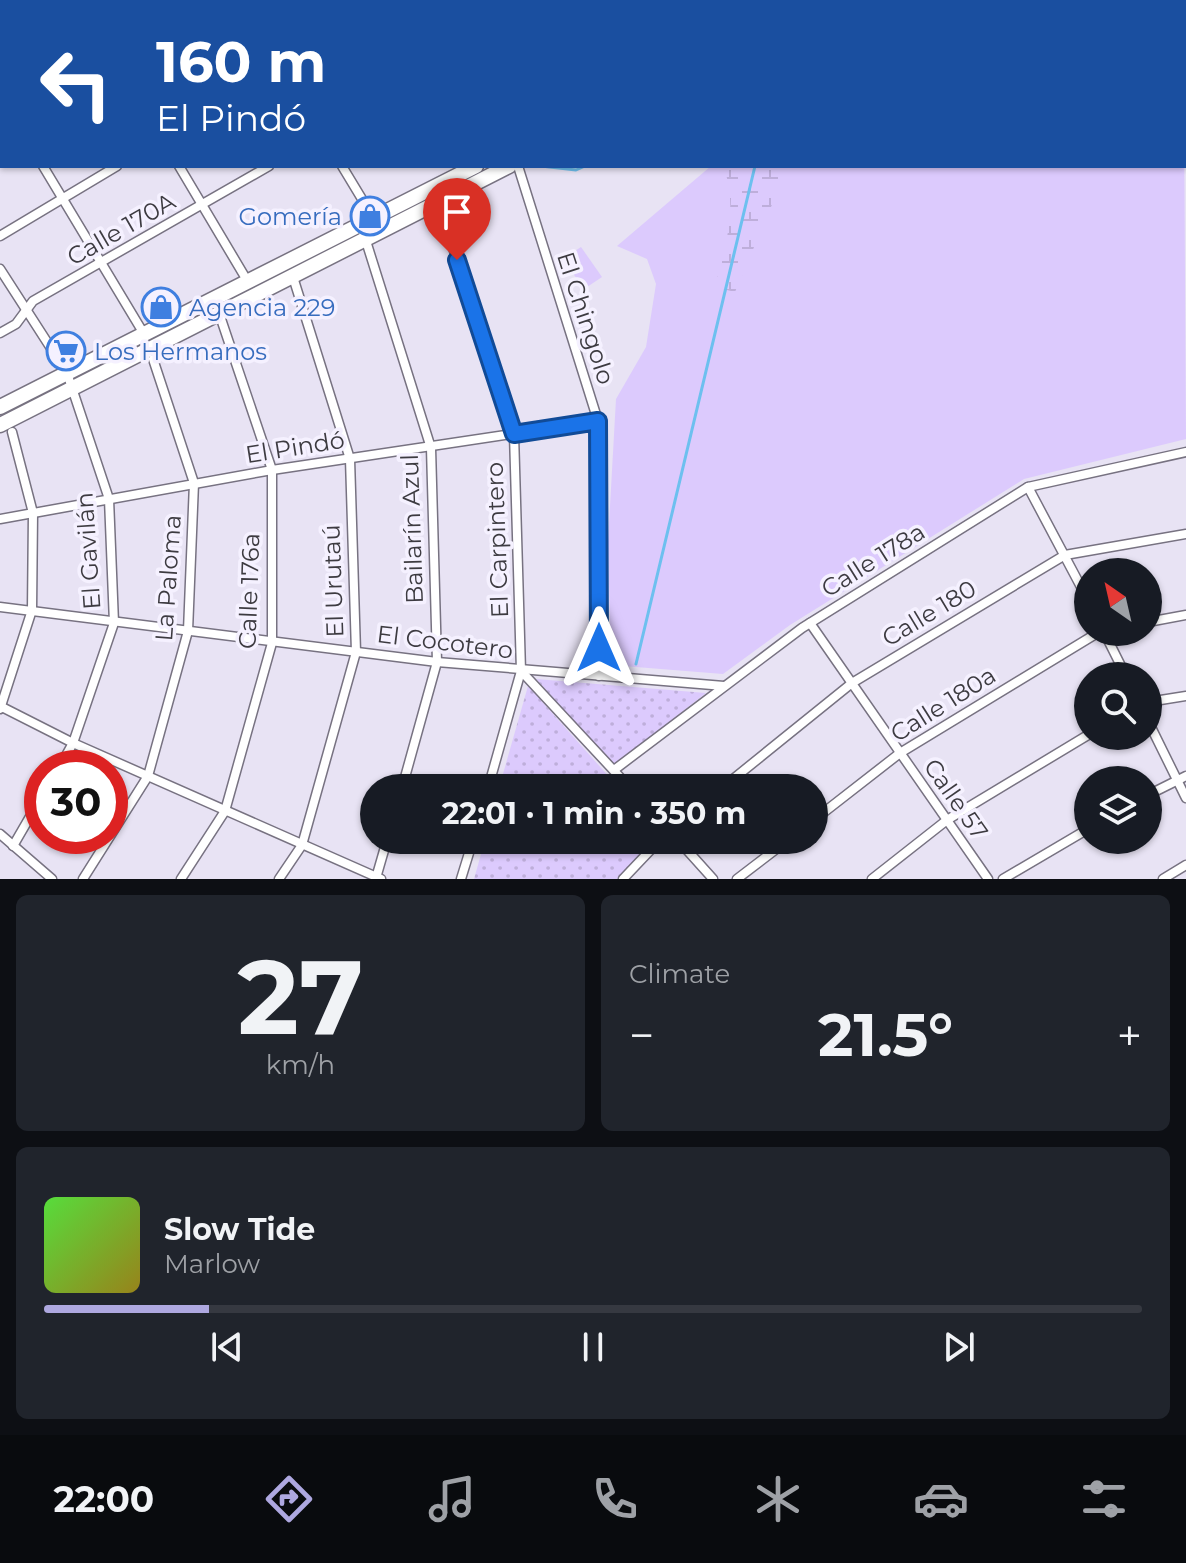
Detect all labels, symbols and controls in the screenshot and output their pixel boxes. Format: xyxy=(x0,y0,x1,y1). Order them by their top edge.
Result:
text: 160 m xyxy=(156,28,326,96)
icon: left xyxy=(24,32,128,136)
text: El Pindó xyxy=(156,96,306,140)
pin xyxy=(423,178,491,260)
street label: Calle 170A xyxy=(62,186,181,272)
icon: arrive xyxy=(435,190,479,234)
shop icon: Gomería xyxy=(349,195,391,237)
place label: Gomería xyxy=(238,202,342,231)
street label: El Chingolo xyxy=(551,248,621,388)
shop icon: Agencia 229 xyxy=(140,286,182,328)
place label: Agencia 229 xyxy=(189,293,335,322)
supermarket icon: Los Hermanos xyxy=(45,330,87,372)
place label: Los Hermanos xyxy=(94,337,267,366)
street label: El Pindó xyxy=(243,425,347,469)
street label: Bailarín Azul xyxy=(395,454,429,604)
street label: El Carpintero xyxy=(480,461,514,619)
street label: El Gavilán xyxy=(69,491,107,611)
street label: La Paloma xyxy=(149,514,187,642)
street label: Calle 178a xyxy=(816,517,930,603)
street label: El Urutaú xyxy=(317,524,349,638)
street label: Calle 176a xyxy=(232,533,266,649)
north arrow xyxy=(1074,558,1162,646)
map controls xyxy=(1074,558,1162,854)
street label: Calle 180 xyxy=(877,574,981,652)
position arrow xyxy=(557,606,641,690)
street label: El Cocotero xyxy=(375,619,515,665)
street label: Calle 180a xyxy=(885,660,1001,748)
button: search xyxy=(1074,662,1162,750)
speed limit sign: 30 xyxy=(24,750,128,854)
street label: Calle 57 xyxy=(918,753,994,845)
button: layers xyxy=(1074,766,1162,854)
text: 22:01 · 1 min · 350 m xyxy=(442,795,746,832)
text: 27 xyxy=(238,933,363,1060)
text: Climate xyxy=(629,958,730,990)
text: 21.5° xyxy=(818,998,953,1071)
text: − xyxy=(629,1008,654,1062)
text: + xyxy=(1117,1008,1142,1062)
text: km/h xyxy=(266,1049,335,1081)
text: Slow Tide xyxy=(164,1211,315,1248)
text: Marlow xyxy=(164,1248,260,1280)
icon: previous xyxy=(205,1325,249,1369)
icon: pause xyxy=(571,1325,615,1369)
icon: next xyxy=(937,1325,981,1369)
icon: directions xyxy=(261,1471,317,1527)
icon: music xyxy=(424,1471,480,1527)
icon: phone xyxy=(587,1471,643,1527)
icon: climate xyxy=(750,1471,806,1527)
icon: car xyxy=(913,1471,969,1527)
icon: filters xyxy=(1076,1471,1132,1527)
text: 22:00 xyxy=(54,1477,154,1521)

